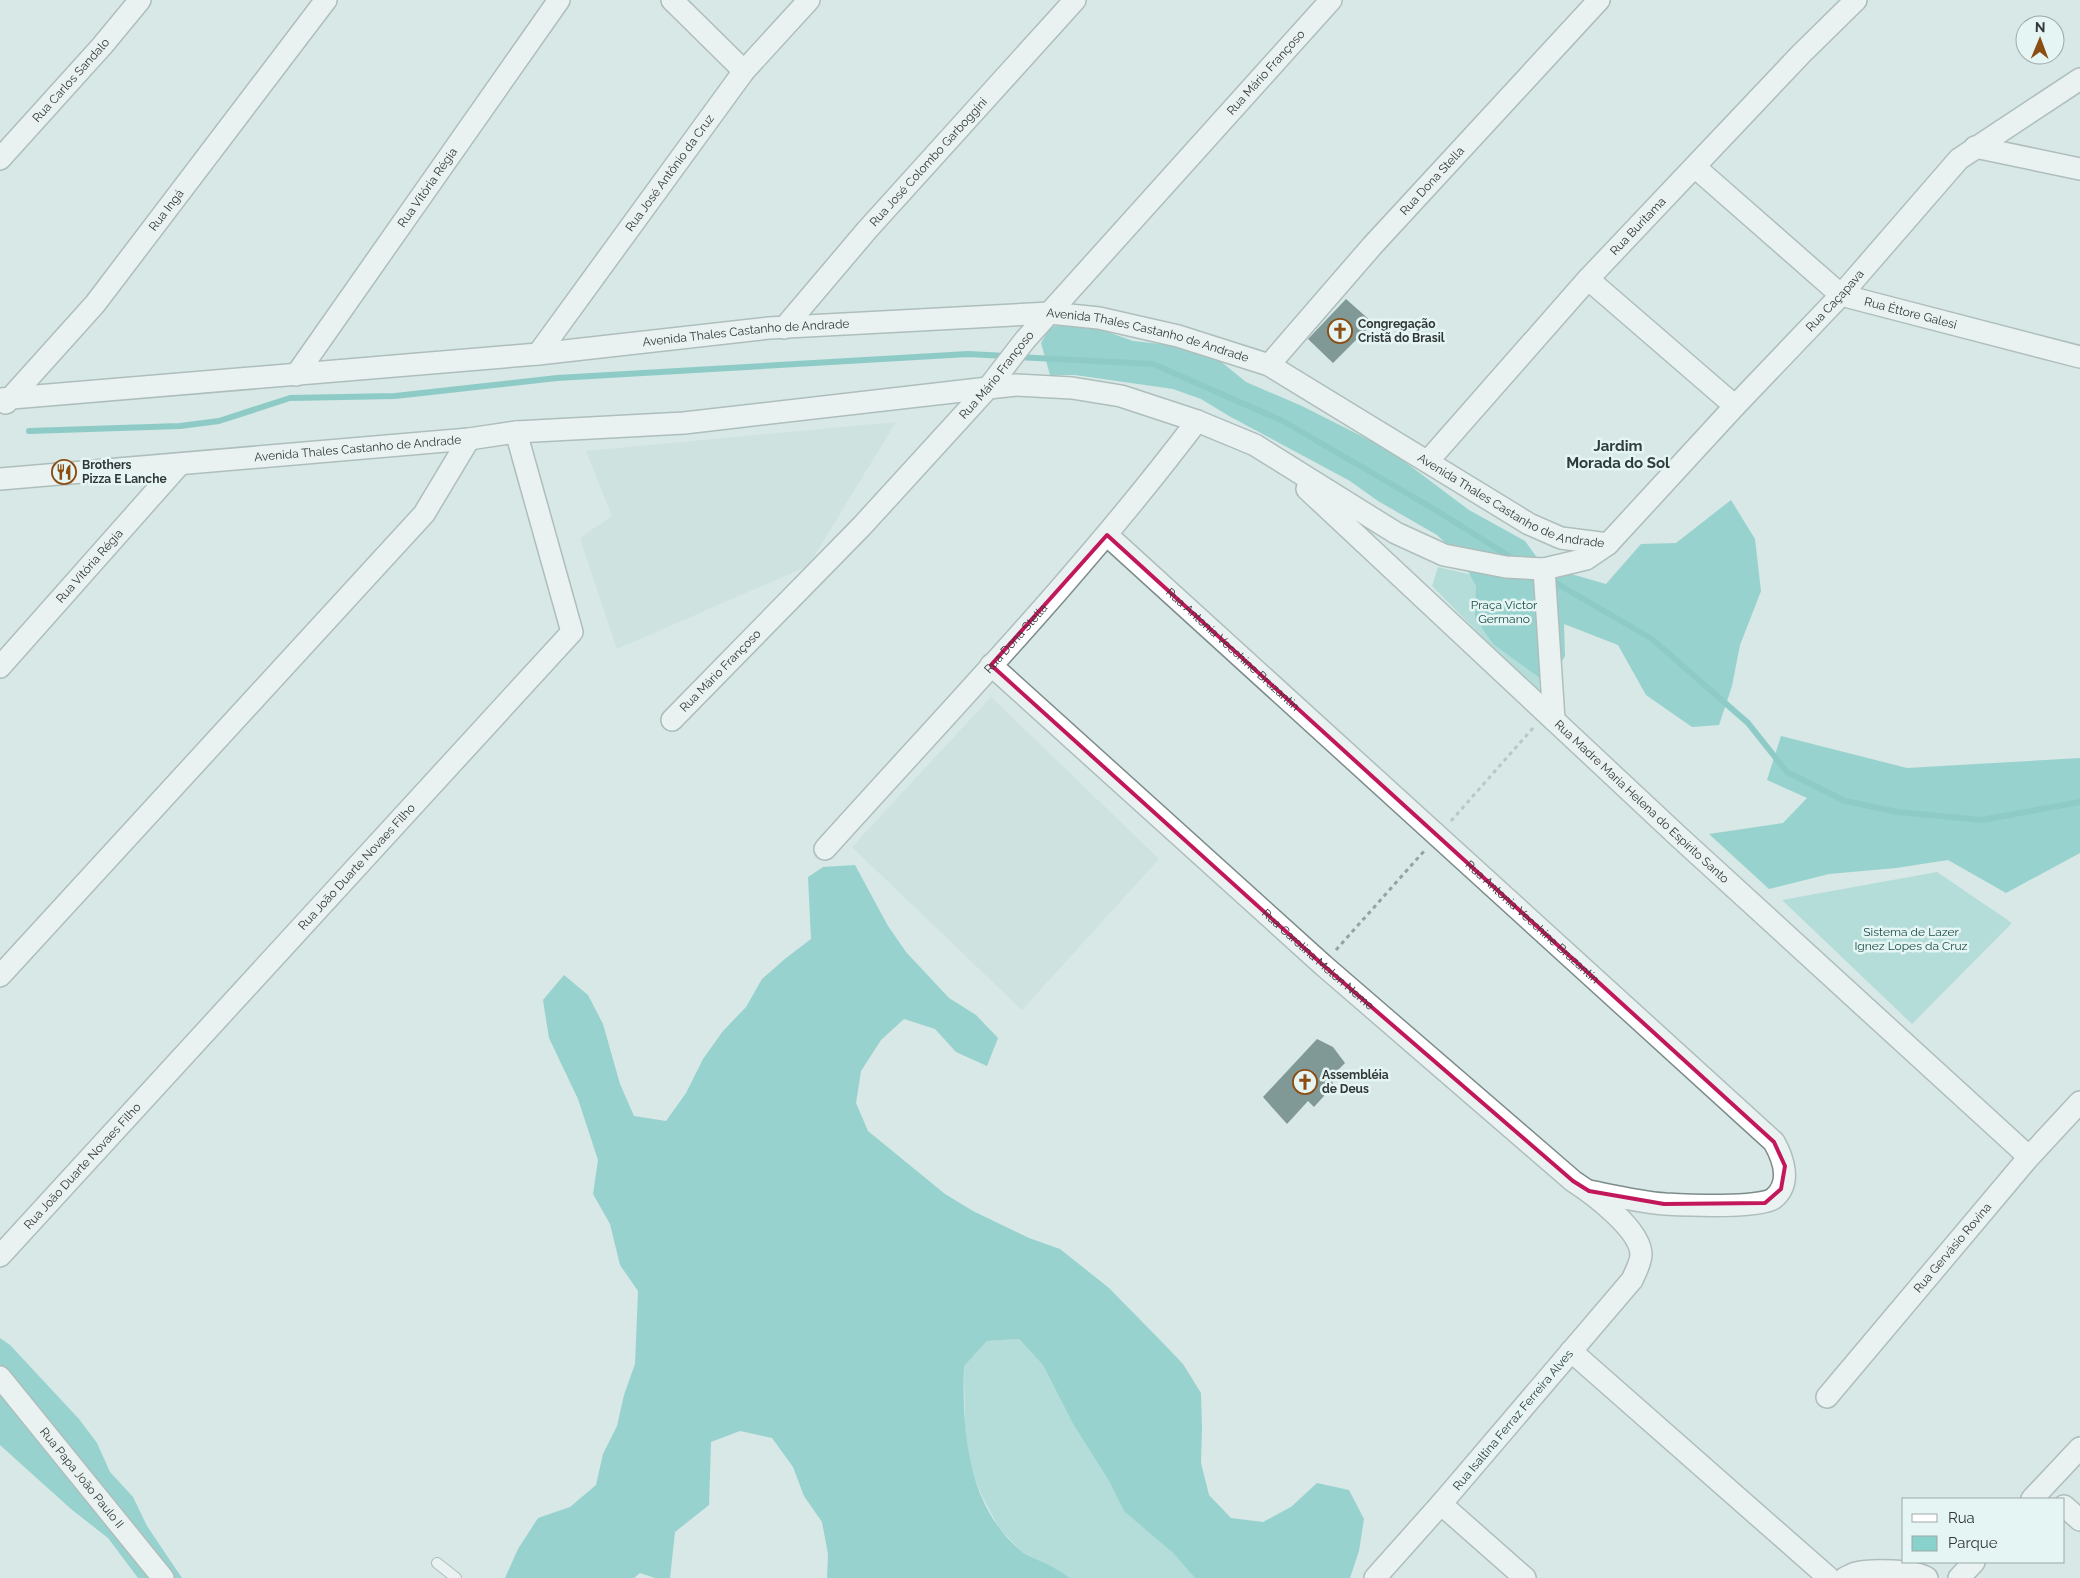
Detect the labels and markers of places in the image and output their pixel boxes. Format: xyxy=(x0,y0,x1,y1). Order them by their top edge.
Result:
place label: Congregação Cristã do Brasil xyxy=(1358,317,1445,345)
church icon: Congregação Cristã do Brasil xyxy=(1327,318,1353,344)
place label: Brothers Pizza E Lanche xyxy=(82,458,167,486)
restaurant icon: Brothers Pizza E Lanche xyxy=(51,459,77,485)
place label: Assembléia de Deus xyxy=(1322,1068,1389,1096)
church icon: Assembléia de Deus xyxy=(1292,1069,1318,1095)

